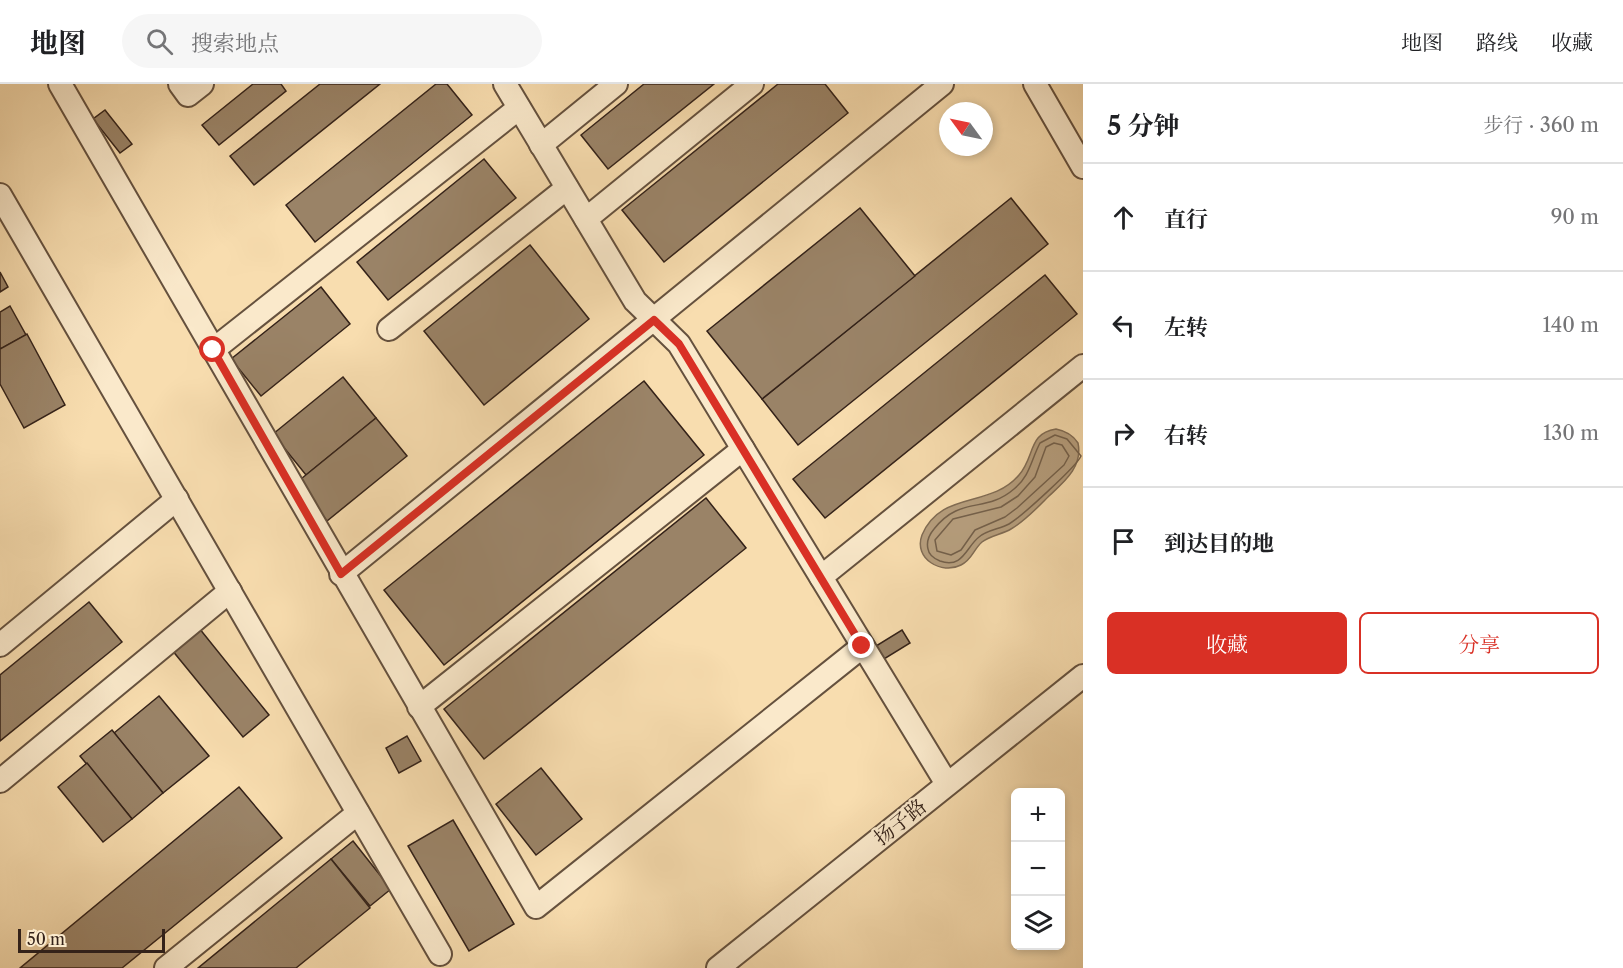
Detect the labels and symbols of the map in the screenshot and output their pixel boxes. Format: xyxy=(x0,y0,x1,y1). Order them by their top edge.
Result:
north arrow xyxy=(939,102,993,156)
route start xyxy=(199,336,225,362)
route end xyxy=(848,632,874,658)
street label: 扬子路 xyxy=(869,794,931,850)
scale bar xyxy=(18,926,165,954)

